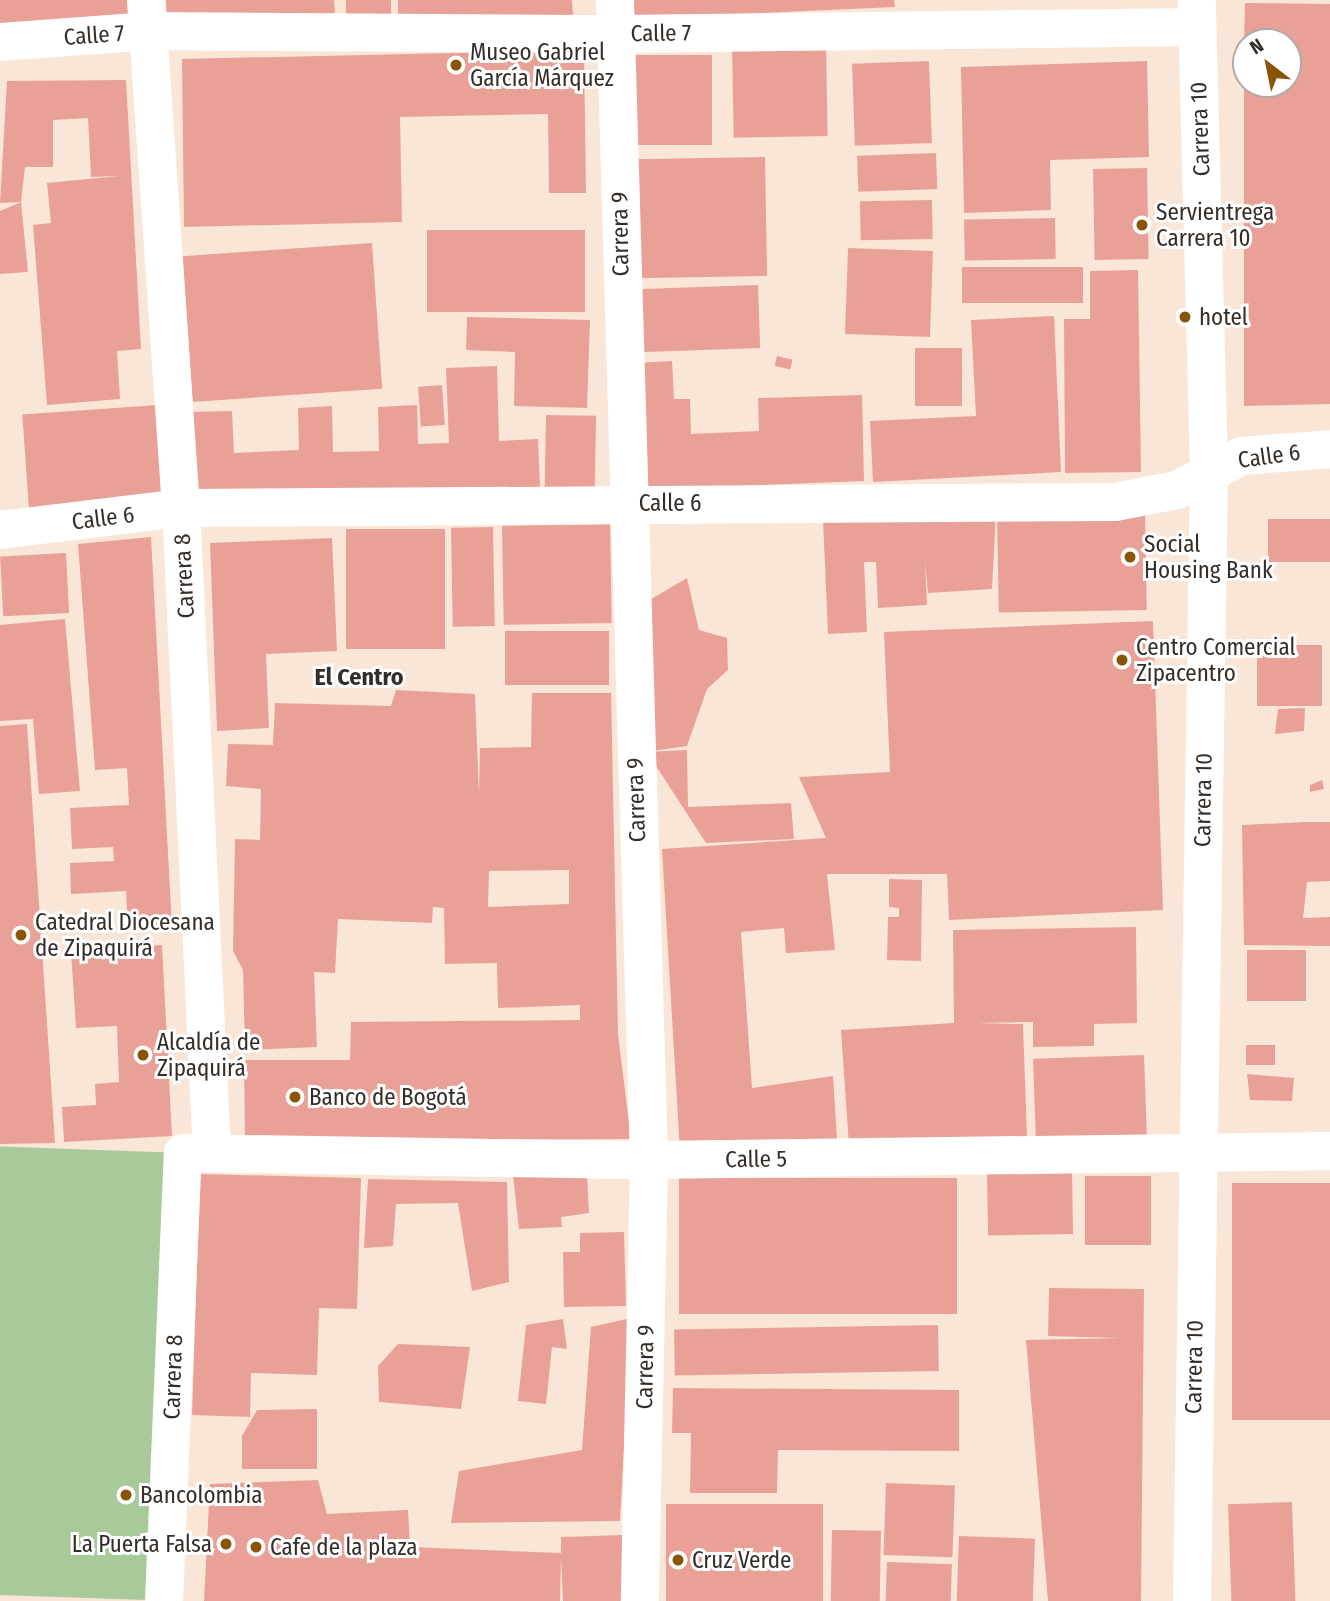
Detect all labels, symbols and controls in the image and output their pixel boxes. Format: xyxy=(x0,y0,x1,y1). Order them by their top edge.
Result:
street label: Calle 7 xyxy=(63,19,125,51)
street label: Calle 7 xyxy=(630,19,692,47)
north arrow xyxy=(1232,28,1302,98)
text: N xyxy=(1246,34,1268,59)
place label: Museo Gabriel García Márquez xyxy=(470,38,614,92)
marker: Museo Gabriel García Márquez xyxy=(448,57,464,73)
street label: Carrera 10 xyxy=(1185,81,1215,177)
street label: Carrera 9 xyxy=(605,191,635,277)
place label: Servientrega Carrera 10 xyxy=(1156,198,1274,252)
marker: Servientrega Carrera 10 xyxy=(1134,217,1150,233)
place label: hotel xyxy=(1199,303,1248,331)
marker: hotel xyxy=(1177,309,1193,325)
street label: Calle 6 xyxy=(1236,438,1302,474)
street label: Calle 6 xyxy=(639,489,701,517)
street label: Calle 6 xyxy=(70,500,136,536)
place label: Social Housing Bank xyxy=(1144,530,1273,584)
street label: Carrera 8 xyxy=(168,533,200,619)
marker: Social Housing Bank xyxy=(1122,549,1138,565)
place label: Centro Comercial Zipacentro xyxy=(1136,633,1296,687)
marker: Centro Comercial Zipacentro xyxy=(1114,652,1130,668)
district label: El Centro xyxy=(315,664,403,692)
street label: Carrera 10 xyxy=(1188,753,1218,847)
street label: Carrera 9 xyxy=(621,757,651,843)
place label: Catedral Diocesana de Zipaquirá xyxy=(35,908,215,962)
marker: Catedral Diocesana de Zipaquirá xyxy=(13,927,29,943)
place label: Alcaldía de Zipaquirá xyxy=(157,1028,260,1082)
marker: Alcaldía de Zipaquirá xyxy=(135,1047,151,1063)
place label: Banco de Bogotá xyxy=(309,1083,467,1111)
marker: Banco de Bogotá xyxy=(287,1089,303,1105)
street label: Calle 5 xyxy=(725,1145,787,1173)
street label: Carrera 10 xyxy=(1179,1320,1209,1414)
street label: Carrera 9 xyxy=(630,1324,660,1410)
street label: Carrera 8 xyxy=(158,1334,188,1420)
place label: Bancolombia xyxy=(140,1481,263,1509)
marker: Bancolombia xyxy=(118,1487,134,1503)
place label: La Puerta Falsa xyxy=(72,1530,212,1558)
place label: Cafe de la plaza xyxy=(270,1533,418,1561)
marker: La Puerta Falsa xyxy=(218,1536,234,1552)
marker: Cafe de la plaza xyxy=(248,1539,264,1555)
place label: Cruz Verde xyxy=(692,1546,791,1574)
marker: Cruz Verde xyxy=(670,1552,686,1568)

